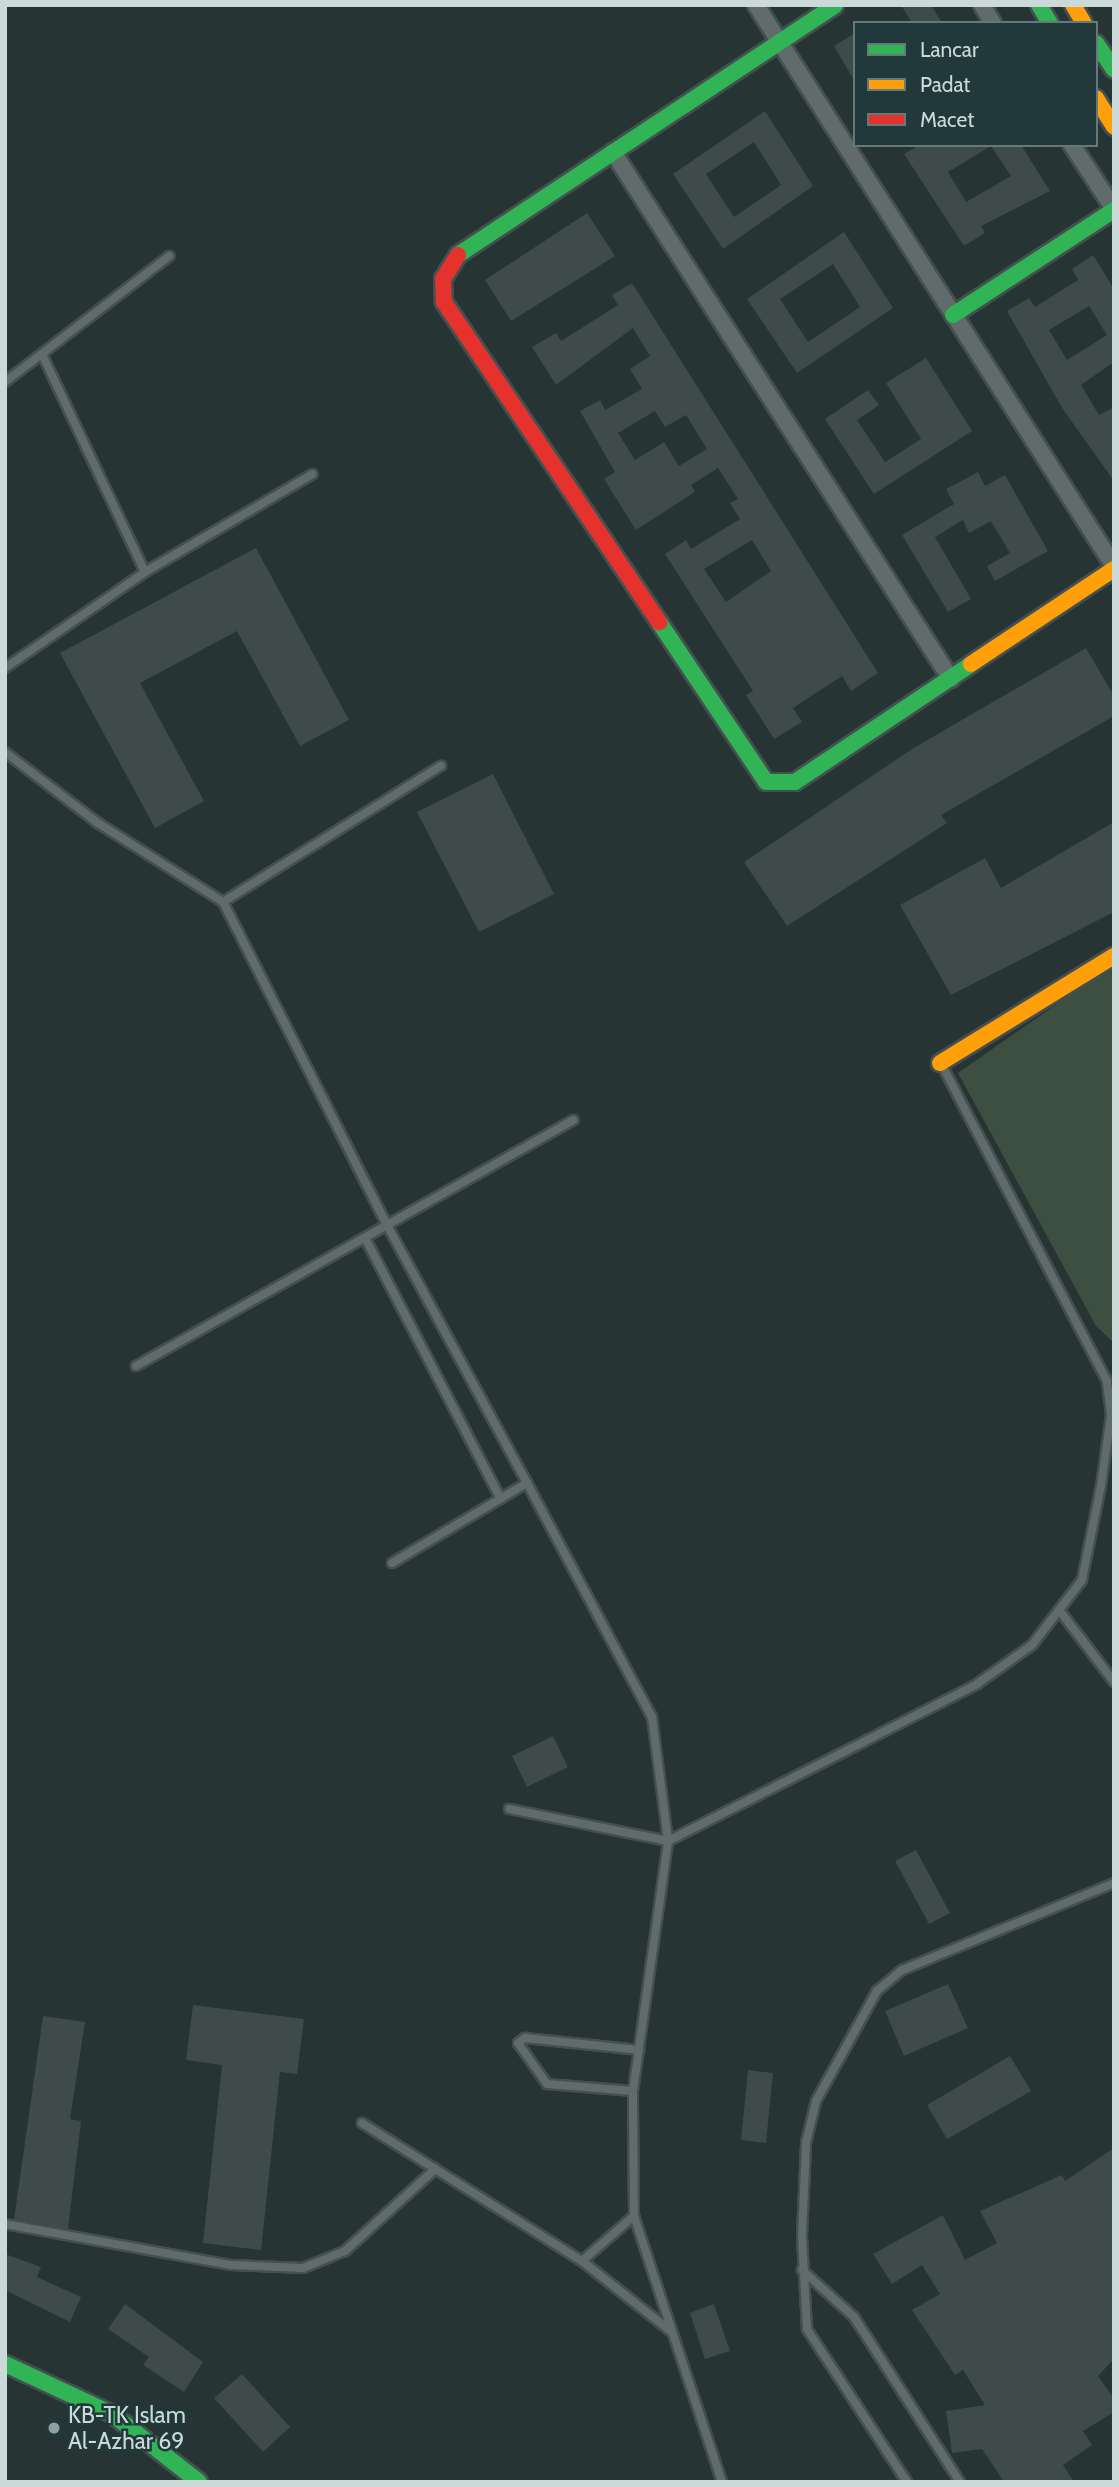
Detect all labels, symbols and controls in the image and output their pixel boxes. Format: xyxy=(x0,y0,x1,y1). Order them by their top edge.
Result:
legend xyxy=(853,21,1098,147)
text: Lancar xyxy=(920,37,979,62)
text: Padat xyxy=(920,72,970,97)
text: Macet xyxy=(920,107,974,132)
place label: KB-TK Islam Al-Azhar 69 xyxy=(68,2401,186,2455)
marker: KB-TK Islam Al-Azhar 69 xyxy=(46,2420,62,2436)

